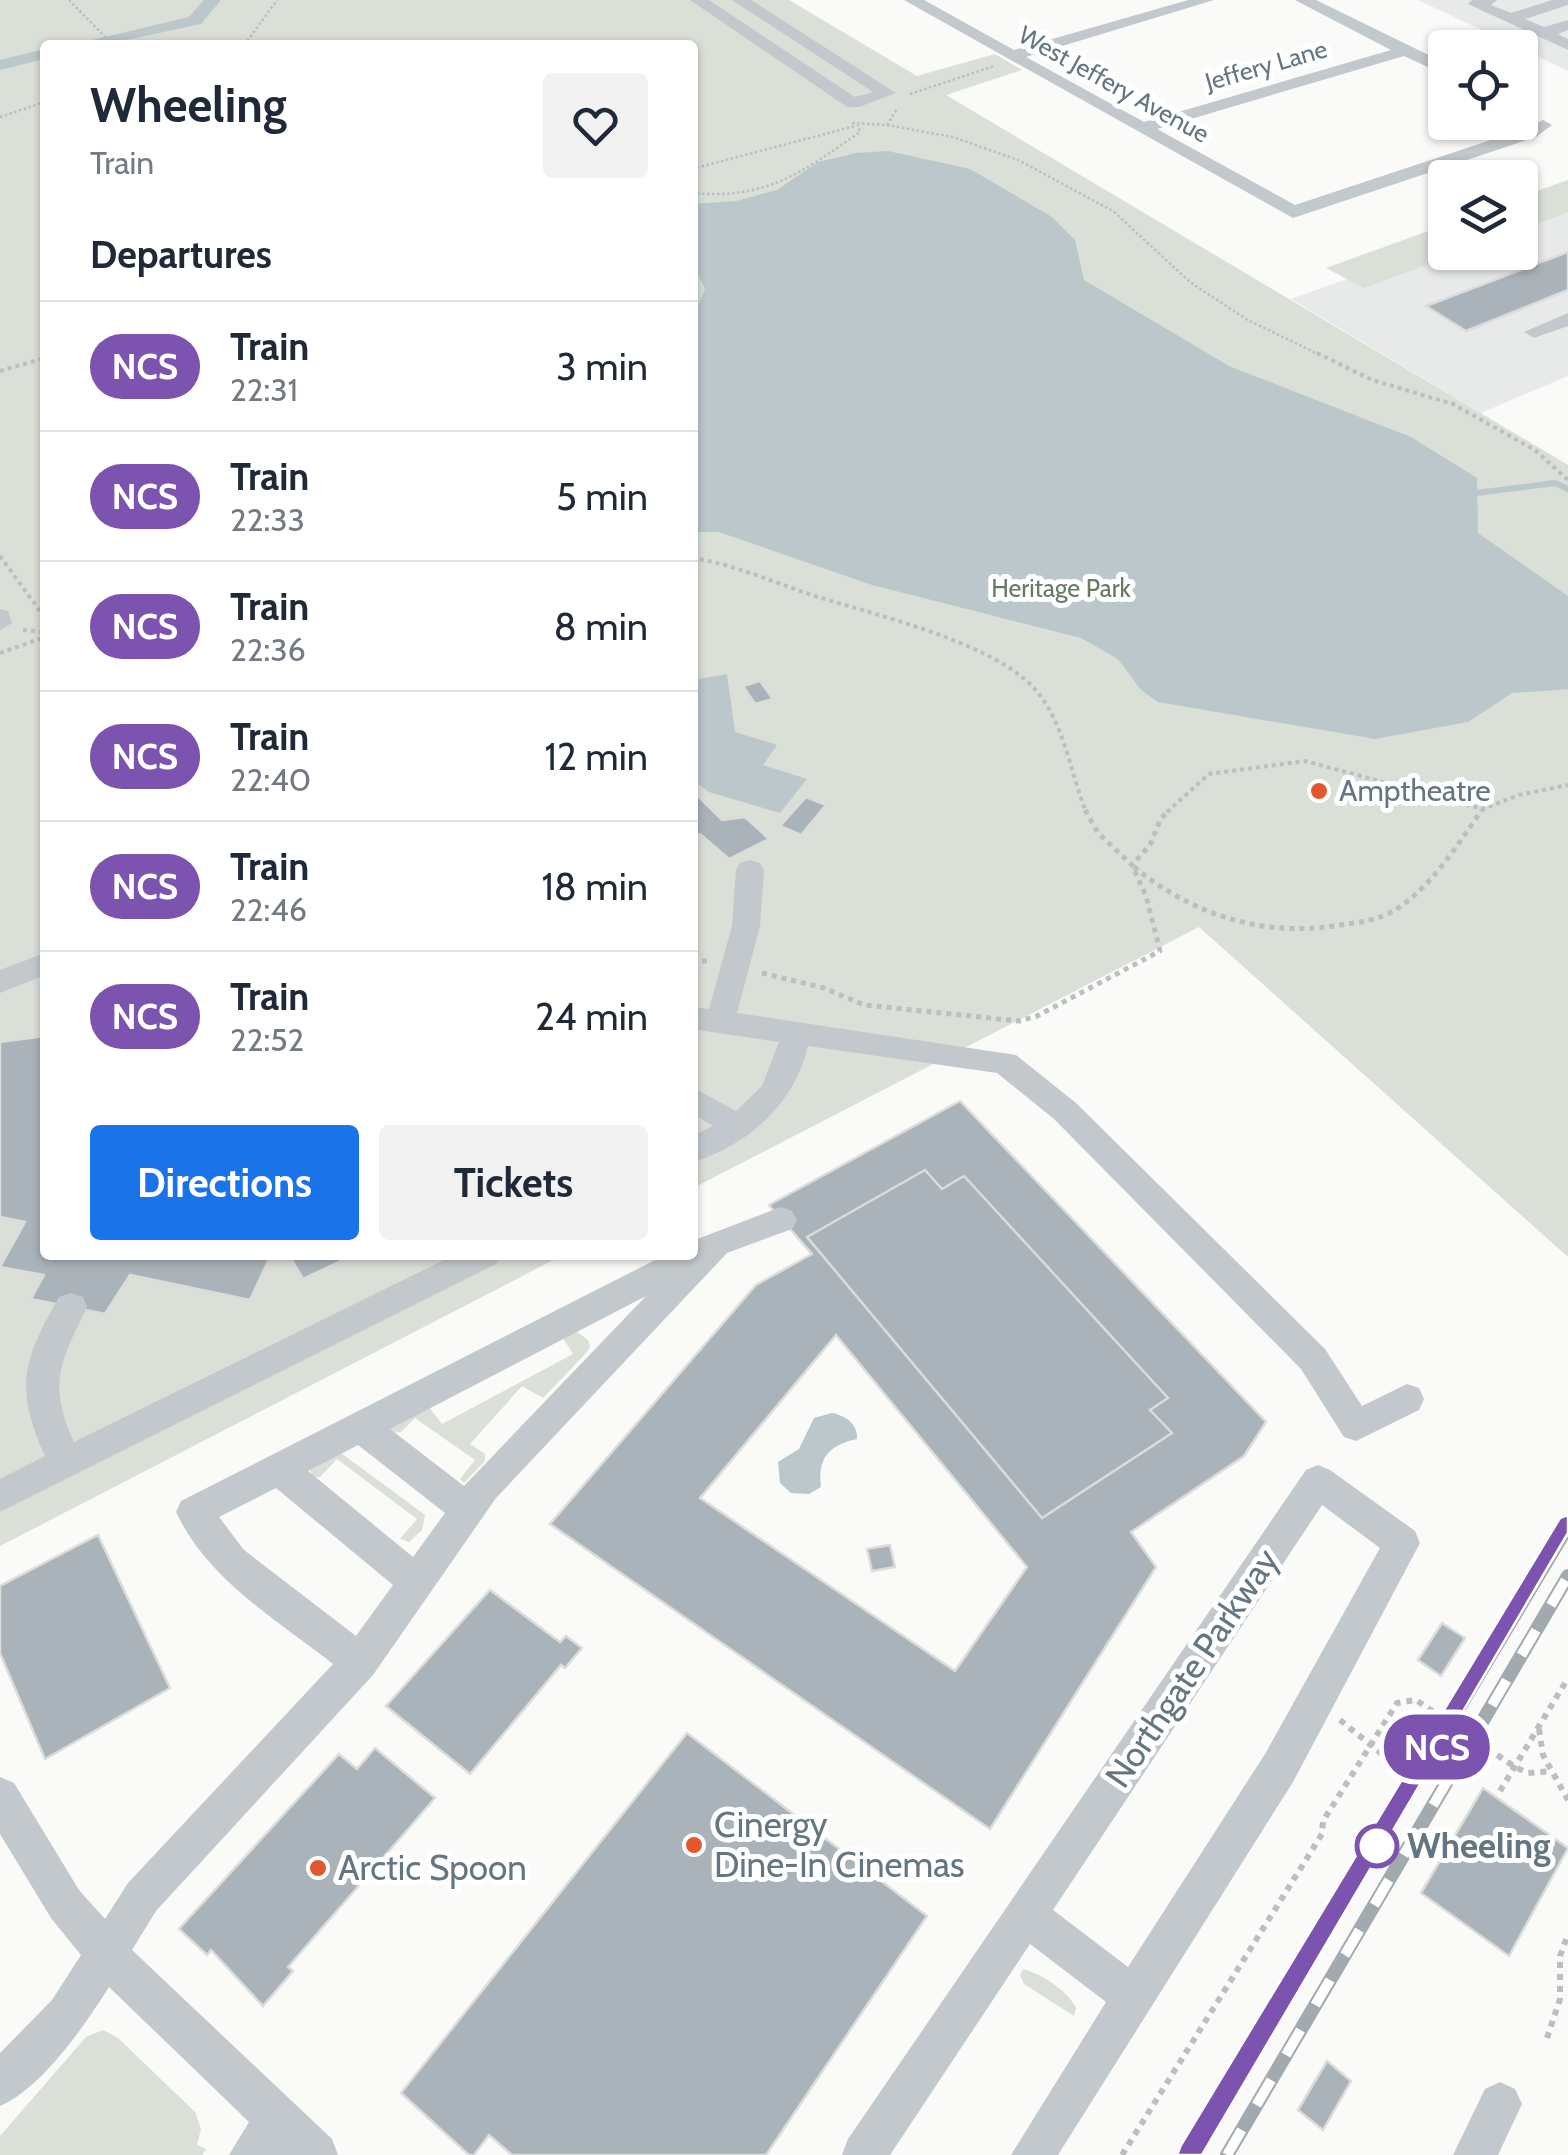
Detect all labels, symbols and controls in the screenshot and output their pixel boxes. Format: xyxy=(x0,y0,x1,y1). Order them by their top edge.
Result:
street label: West Jeffery Avenue xyxy=(1013,19,1215,149)
map controls xyxy=(1428,30,1538,270)
button: locate xyxy=(1428,30,1538,140)
street label: Jeffery Lane xyxy=(1201,33,1331,97)
button: heart xyxy=(543,73,648,178)
text: Wheeling xyxy=(90,76,287,134)
text: Train xyxy=(90,143,154,182)
button: layers xyxy=(1428,160,1538,270)
text: Departures xyxy=(90,231,272,278)
text: Train xyxy=(230,323,309,370)
text: 3 min xyxy=(556,343,648,390)
text: NCS xyxy=(112,345,178,388)
text: 22:31 xyxy=(230,370,298,409)
text: Train xyxy=(230,453,309,500)
text: 5 min xyxy=(556,473,648,520)
text: NCS xyxy=(112,475,178,518)
text: 22:33 xyxy=(230,500,305,539)
park label: Heritage Park xyxy=(991,573,1132,603)
text: Train xyxy=(230,583,309,630)
text: 8 min xyxy=(554,603,648,650)
text: NCS xyxy=(112,605,178,648)
text: 22:36 xyxy=(230,630,306,669)
text: Train xyxy=(230,713,309,760)
text: 12 min xyxy=(545,733,648,780)
text: NCS xyxy=(112,735,178,778)
text: 22:40 xyxy=(230,760,311,799)
place label: Amptheatre xyxy=(1339,772,1491,809)
marker: Amptheatre xyxy=(1308,780,1330,802)
text: Train xyxy=(230,843,309,890)
text: 18 min xyxy=(541,863,648,910)
text: NCS xyxy=(112,865,178,908)
text: 22:46 xyxy=(230,890,307,929)
text: Train xyxy=(230,973,309,1020)
text: 24 min xyxy=(535,993,648,1040)
text: NCS xyxy=(112,995,178,1038)
text: 22:52 xyxy=(230,1020,304,1059)
button: Directions xyxy=(90,1125,359,1240)
button: Tickets xyxy=(379,1125,648,1240)
street label: Northgate Parkway xyxy=(1096,1540,1287,1795)
line badge: NCS xyxy=(1380,1714,1494,1780)
text: NCS xyxy=(1404,1726,1470,1769)
place label: Cinergy Dine-In Cinemas xyxy=(714,1803,965,1886)
place label: Wheeling xyxy=(1407,1824,1551,1867)
marker: Wheeling xyxy=(1356,1825,1398,1867)
marker: Cinergy Dine-In Cinemas xyxy=(683,1834,705,1856)
place label: Arctic Spoon xyxy=(338,1846,527,1889)
marker: Arctic Spoon xyxy=(307,1857,329,1879)

